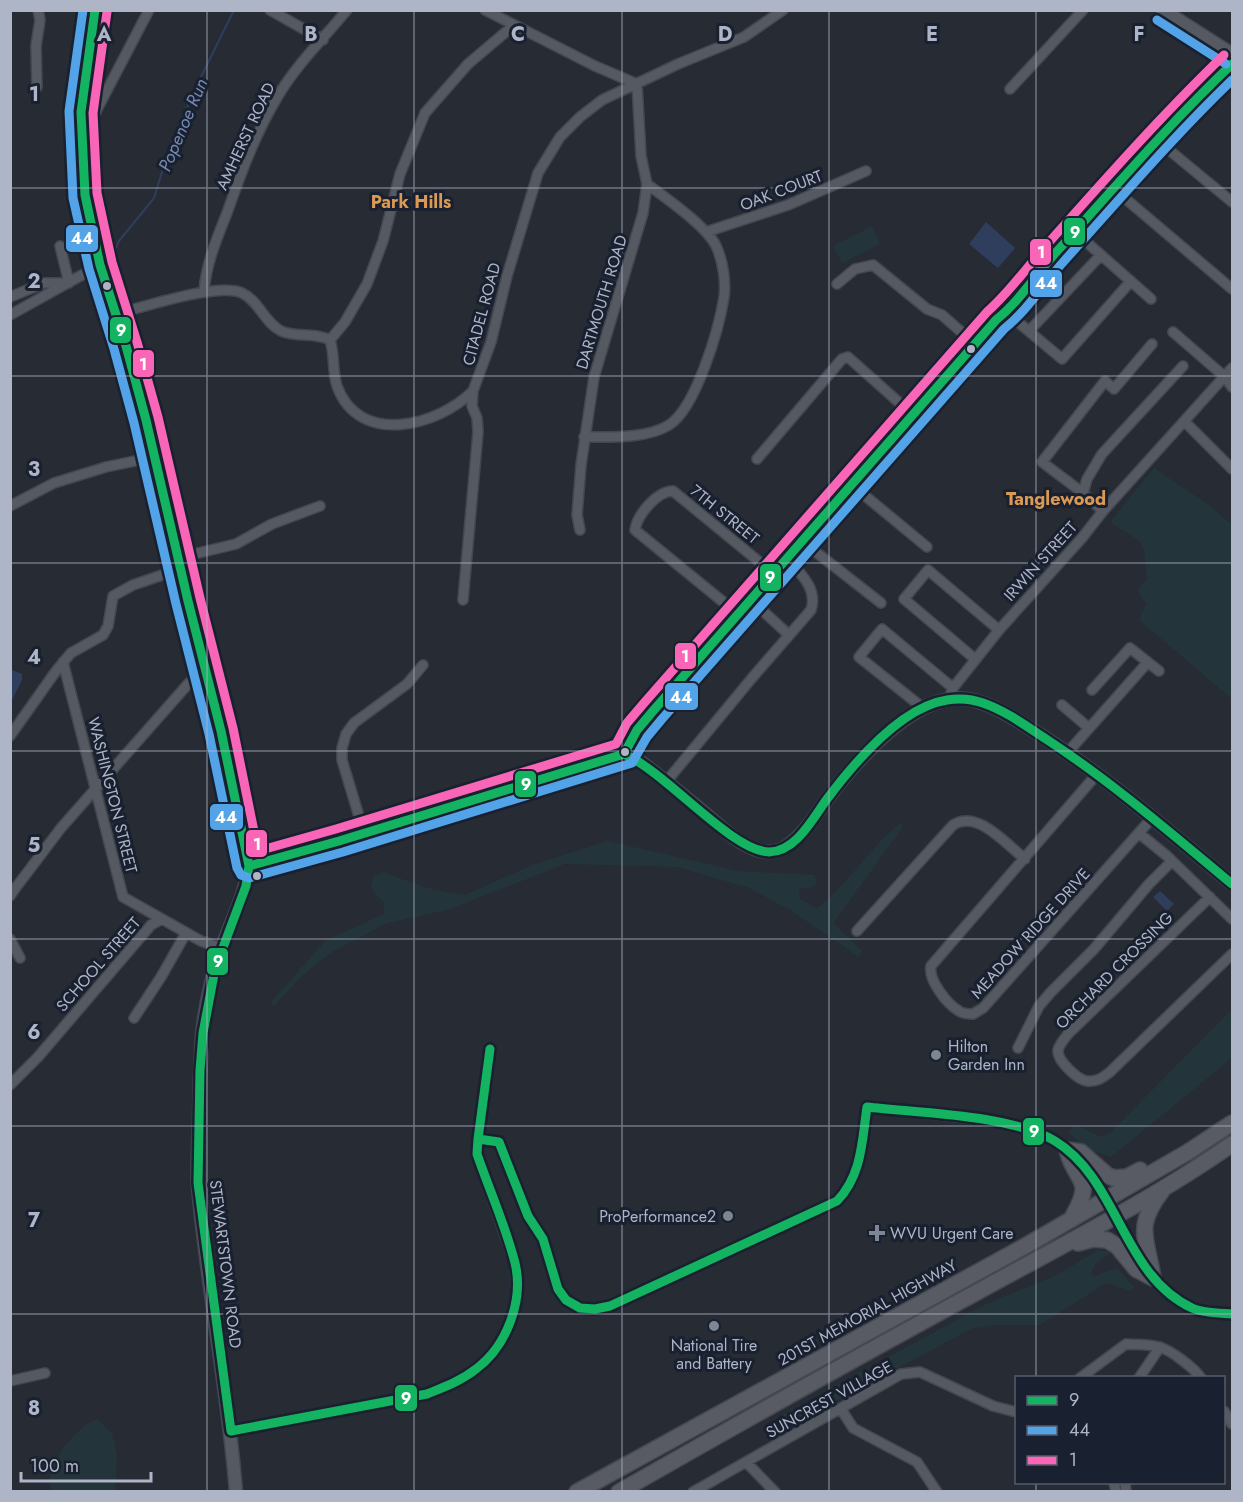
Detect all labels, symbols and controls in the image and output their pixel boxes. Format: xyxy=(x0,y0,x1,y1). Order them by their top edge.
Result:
text: A xyxy=(96,20,112,49)
text: B xyxy=(304,20,318,49)
text: C xyxy=(511,20,525,49)
text: D xyxy=(718,20,732,49)
text: E xyxy=(926,20,938,49)
text: F xyxy=(1133,20,1145,49)
water label: Popenoe Run xyxy=(152,74,214,176)
street label: AMHERST ROAD xyxy=(210,79,280,194)
text: 1 xyxy=(29,80,39,109)
street label: OAK COURT xyxy=(737,164,826,217)
district label: Park Hills xyxy=(371,189,451,215)
line badge: 9 xyxy=(1063,217,1086,246)
text: 9 xyxy=(1070,221,1080,244)
line badge: 44 xyxy=(65,224,99,253)
text: 44 xyxy=(71,227,93,250)
street label: DARTMOUTH ROAD xyxy=(570,232,633,372)
line badge: 1 xyxy=(1029,238,1052,266)
text: 1 xyxy=(1037,241,1045,264)
street label: CITADEL ROAD xyxy=(457,260,506,368)
text: 2 xyxy=(27,267,41,296)
line badge: 44 xyxy=(1029,269,1063,298)
text: 44 xyxy=(1035,272,1057,295)
unlabelled marker xyxy=(101,280,113,292)
line badge: 9 xyxy=(109,316,132,344)
text: 9 xyxy=(116,319,126,342)
unlabelled marker xyxy=(965,343,977,355)
line badge: 1 xyxy=(132,349,155,378)
text: 1 xyxy=(139,353,147,376)
text: 3 xyxy=(28,455,40,484)
street label: 7TH STREET xyxy=(685,479,765,550)
district label: Tanglewood xyxy=(1006,486,1106,512)
street label: IRWIN STREET xyxy=(998,516,1083,606)
line badge: 9 xyxy=(759,563,782,592)
text: 9 xyxy=(765,566,775,589)
line badge: 1 xyxy=(674,642,697,670)
text: 4 xyxy=(27,643,41,672)
text: 1 xyxy=(681,645,689,668)
line badge: 44 xyxy=(664,682,699,711)
text: 44 xyxy=(670,686,692,709)
street label: WASHINGTON STREET xyxy=(82,715,143,876)
unlabelled marker xyxy=(619,746,631,758)
line badge: 9 xyxy=(514,770,537,798)
text: 9 xyxy=(521,773,531,796)
line badge: 44 xyxy=(209,803,244,831)
text: 44 xyxy=(215,806,237,829)
line badge: 1 xyxy=(245,829,268,858)
text: 5 xyxy=(28,831,41,860)
text: 1 xyxy=(253,833,261,856)
street label: MEADOW RIDGE DRIVE xyxy=(965,863,1095,1004)
unlabelled marker xyxy=(251,870,263,882)
street label: ORCHARD CROSSING xyxy=(1050,906,1178,1034)
street label: SCHOOL STREET xyxy=(51,912,146,1017)
line badge: 9 xyxy=(206,947,229,976)
text: 9 xyxy=(213,950,223,973)
text: 6 xyxy=(27,1018,41,1047)
place label: Hilton Garden Inn xyxy=(948,1035,1025,1076)
marker: Hilton Garden Inn xyxy=(929,1048,943,1062)
line badge: 9 xyxy=(1022,1117,1045,1146)
text: 9 xyxy=(1029,1120,1039,1143)
street label: STEWARTSTOWN ROAD xyxy=(204,1179,247,1350)
place label: ProPerformance2 xyxy=(599,1205,716,1228)
text: 7 xyxy=(28,1206,41,1235)
marker: ProPerformance2 xyxy=(721,1209,735,1223)
place label: WVU Urgent Care xyxy=(890,1222,1014,1245)
marker: WVU Urgent Care xyxy=(868,1224,886,1242)
street label: 201ST MEMORIAL HIGHWAY xyxy=(774,1254,961,1371)
marker: National Tire and Battery xyxy=(707,1319,721,1333)
place label: National Tire and Battery xyxy=(671,1334,757,1375)
street label: SUNCREST VILLAGE xyxy=(762,1355,897,1444)
legend xyxy=(1015,1376,1225,1484)
line badge: 9 xyxy=(394,1384,418,1412)
text: 9 xyxy=(401,1387,411,1410)
text: 9 xyxy=(1069,1387,1079,1413)
text: 8 xyxy=(28,1394,40,1423)
text: 44 xyxy=(1069,1417,1090,1443)
scale bar xyxy=(21,1445,152,1483)
text: 1 xyxy=(1069,1447,1077,1473)
text: 100 m xyxy=(30,1453,79,1479)

